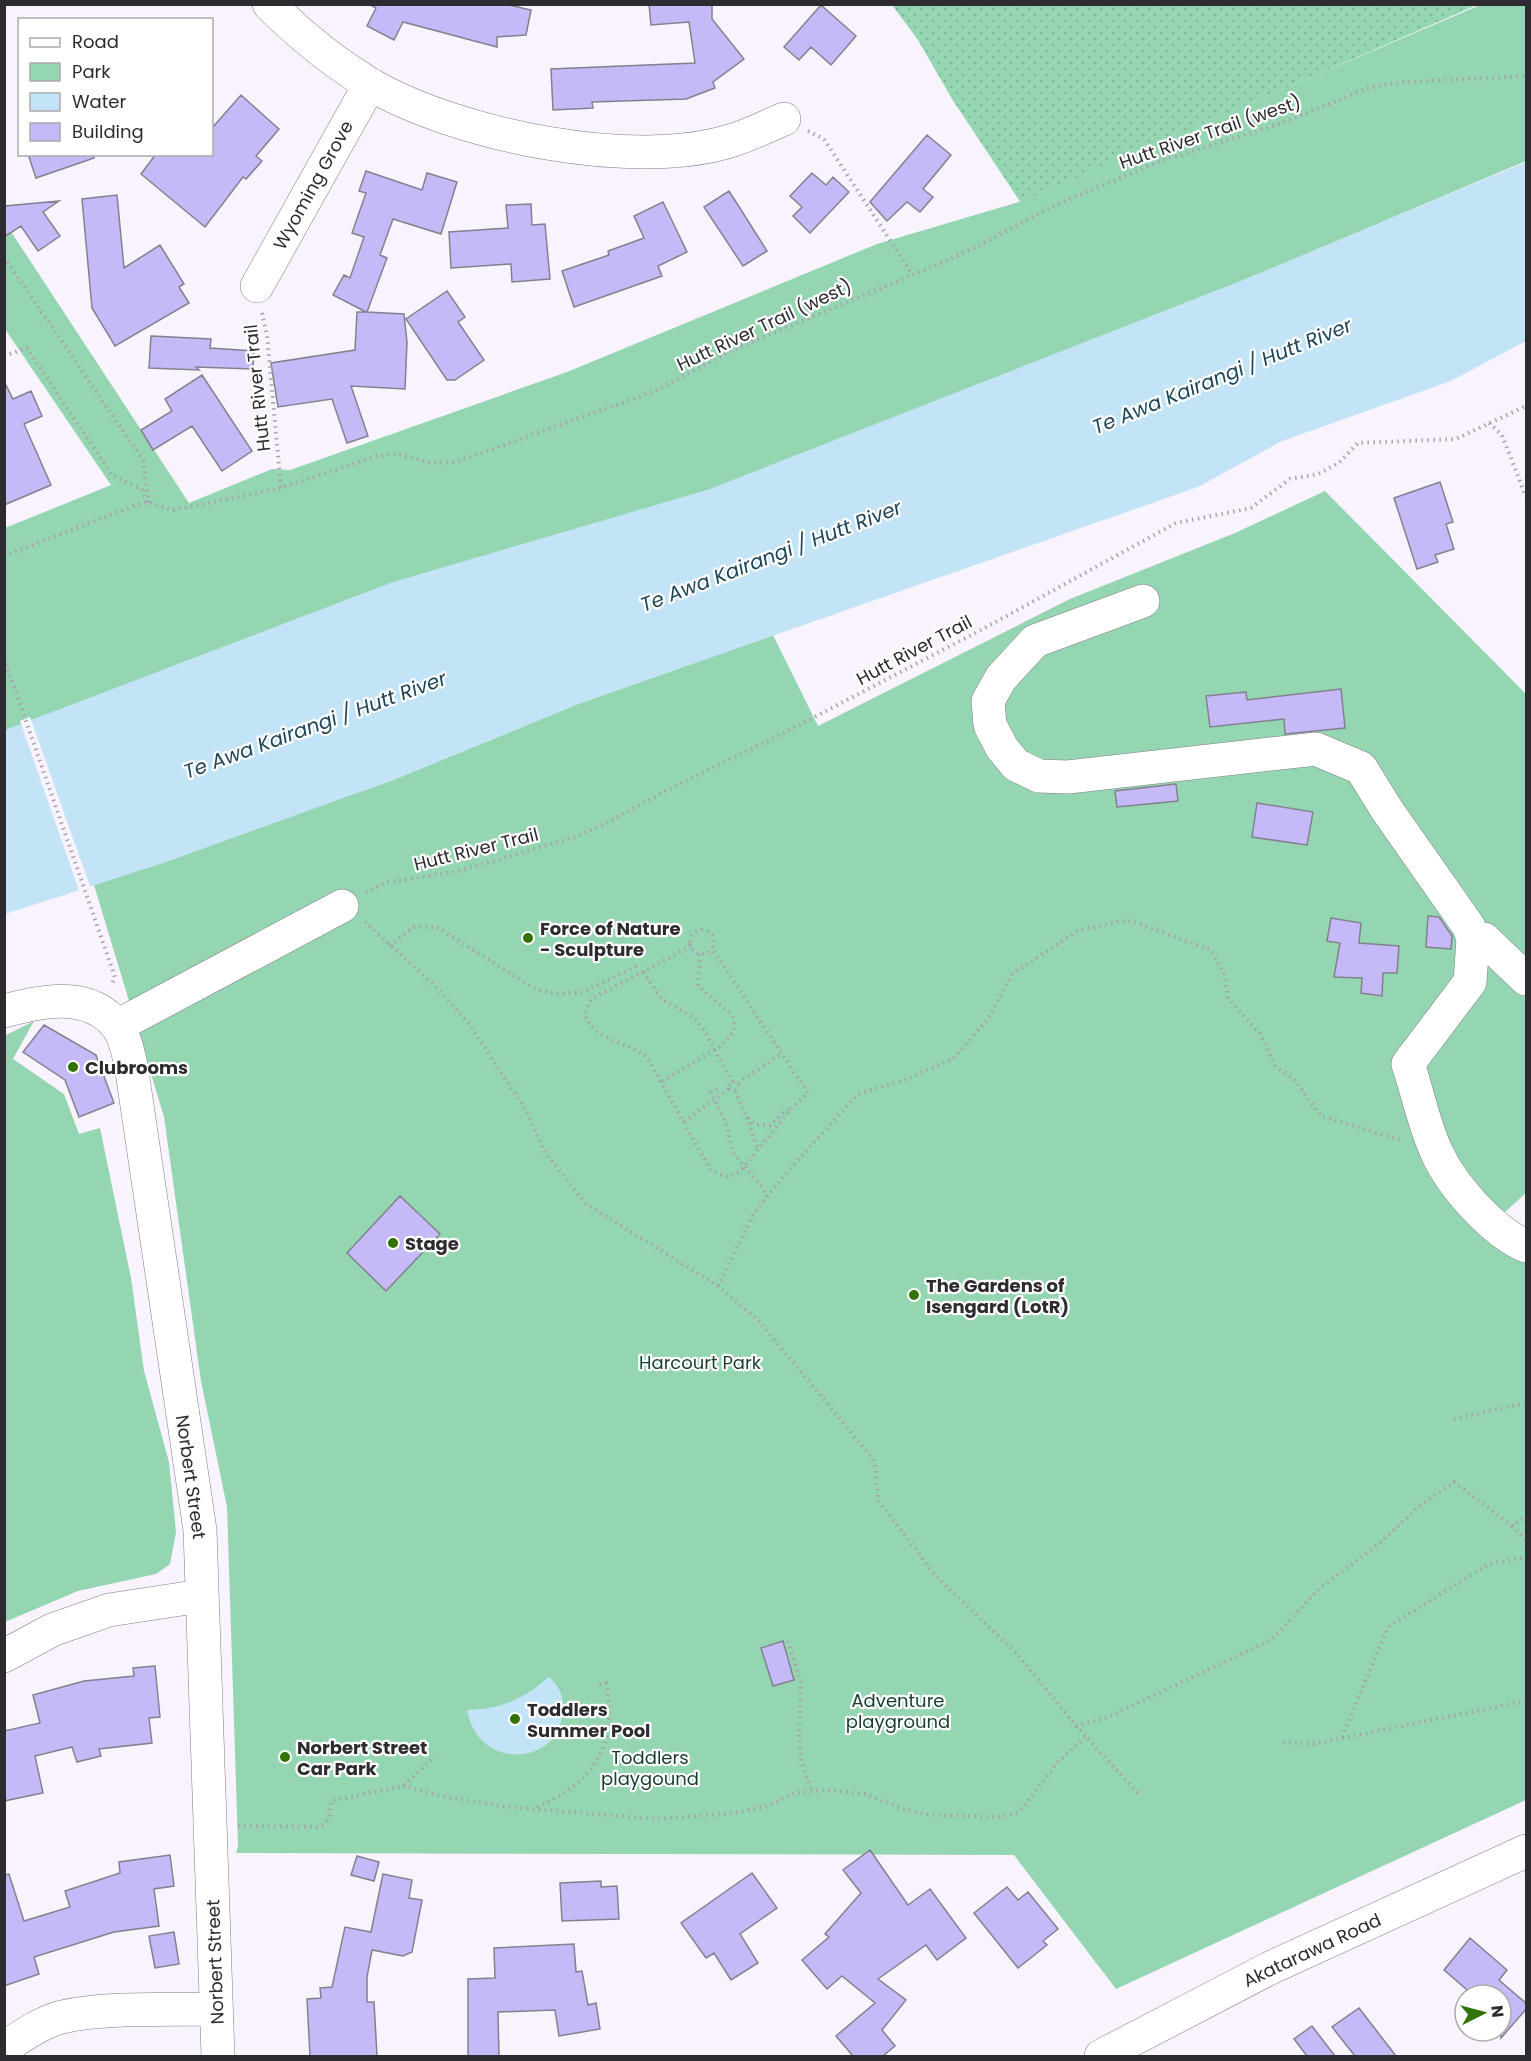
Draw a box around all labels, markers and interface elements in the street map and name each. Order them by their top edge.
legend [18,18,213,156]
text: Road [72,29,119,54]
text: Park [72,59,111,84]
text: Water [72,89,126,114]
street label: Hutt River Trail (west) [1116,89,1304,175]
street label: Wyoming Grove [267,116,359,254]
text: Building [72,119,144,144]
street label: Hutt River Trail (west) [672,273,856,377]
water label: Te Awa Kairangi / Hutt River [1088,311,1357,441]
street label: Hutt River Trail [238,323,276,453]
water label: Te Awa Kairangi / Hutt River [636,493,906,619]
street label: Hutt River Trail [852,609,976,691]
water label: Te Awa Kairangi / Hutt River [180,664,451,786]
street label: Hutt River Trail [411,821,541,877]
place label: Force of Nature - Sculpture [540,916,681,962]
marker: Force of Nature - Sculpture [521,931,535,945]
place label: Clubrooms [85,1055,188,1080]
marker: Clubrooms [66,1060,80,1074]
place label: Stage [405,1231,459,1256]
marker: Stage [386,1236,400,1250]
place label: The Gardens of Isengard (LotR) [926,1273,1069,1319]
marker: The Gardens of Isengard (LotR) [907,1288,921,1302]
park label: Harcourt Park [639,1350,762,1375]
street label: Norbert Street [170,1413,212,1541]
park label: Adventure playground [846,1688,950,1734]
place label: Toddlers Summer Pool [527,1697,650,1743]
marker: Toddlers Summer Pool [508,1712,522,1726]
place label: Norbert Street Car Park [297,1735,427,1781]
park label: Toddlers playgound [601,1745,699,1791]
marker: Norbert Street Car Park [278,1750,292,1764]
street label: Norbert Street [200,1899,230,2025]
street label: Akatarawa Road [1239,1907,1385,1993]
north arrow [1453,1983,1513,2043]
text: N [1485,2004,1509,2019]

